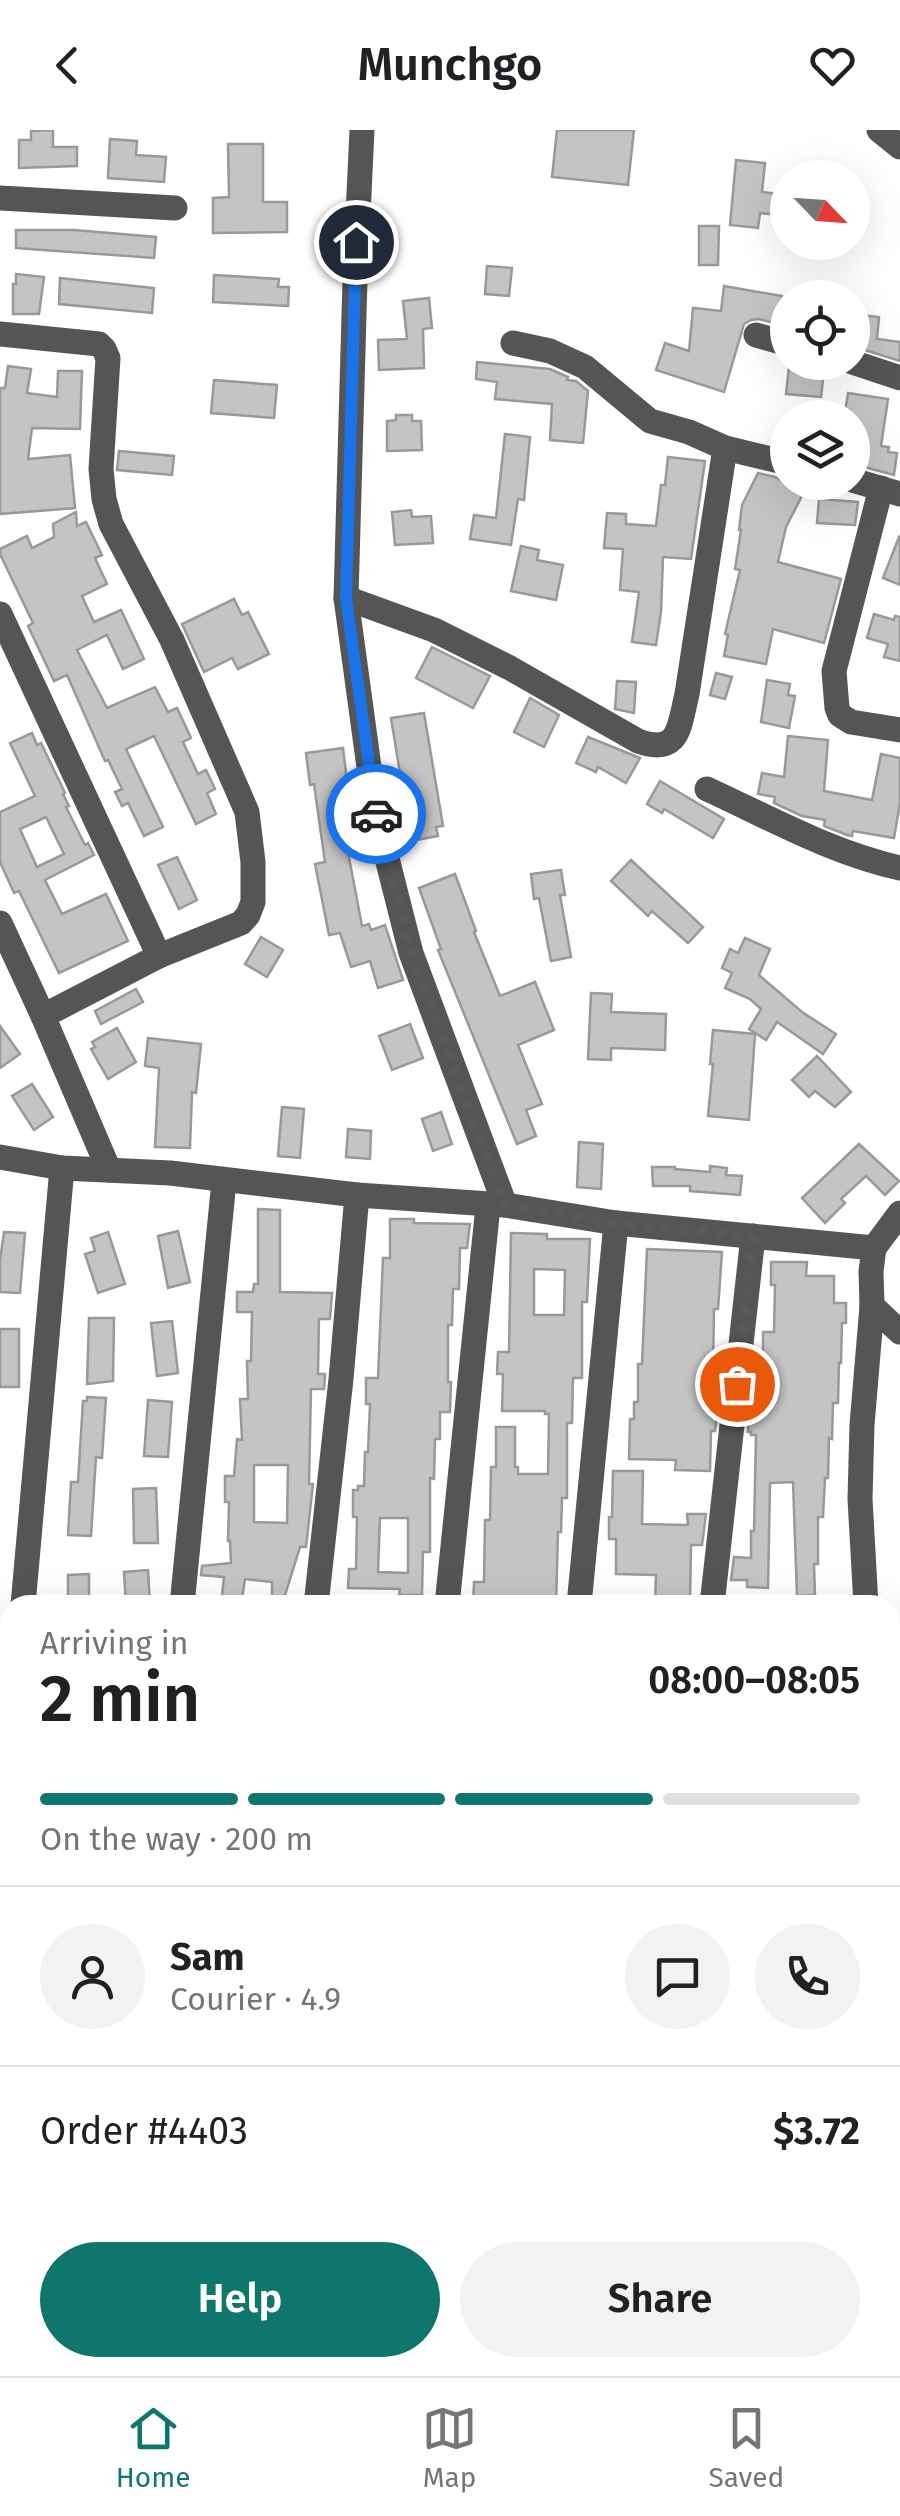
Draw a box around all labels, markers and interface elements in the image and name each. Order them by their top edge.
icon: back [40,38,95,93]
text: Munchgo [358,38,542,92]
icon: heart [805,38,860,93]
north arrow [770,160,870,260]
map controls [770,160,870,500]
pin [314,200,399,285]
icon: home [329,215,384,270]
button: locate [770,280,870,380]
button: layers [770,400,870,500]
courier [326,764,426,864]
icon: car [349,787,404,842]
pin [695,1342,780,1427]
icon: bag [710,1357,765,1412]
text: Arriving in [40,1624,188,1662]
text: 08:00–08:05 [648,1657,860,1703]
text: 2 min [40,1660,200,1738]
text: On the way · 200 m [40,1820,313,1858]
button: person [40,1924,145,2029]
button: chat [625,1924,730,2029]
button: phone [755,1924,860,2029]
text: Sam [170,1934,245,1980]
text: Courier · 4.9 [170,1980,341,2018]
text: Order #4403 [40,2108,248,2154]
text: $3.72 [773,2108,860,2154]
button: Help [40,2242,440,2357]
button: Share [460,2242,860,2357]
tab: Home [116,2401,190,2494]
tab: Map [422,2401,477,2494]
tab: Saved [708,2401,784,2494]

